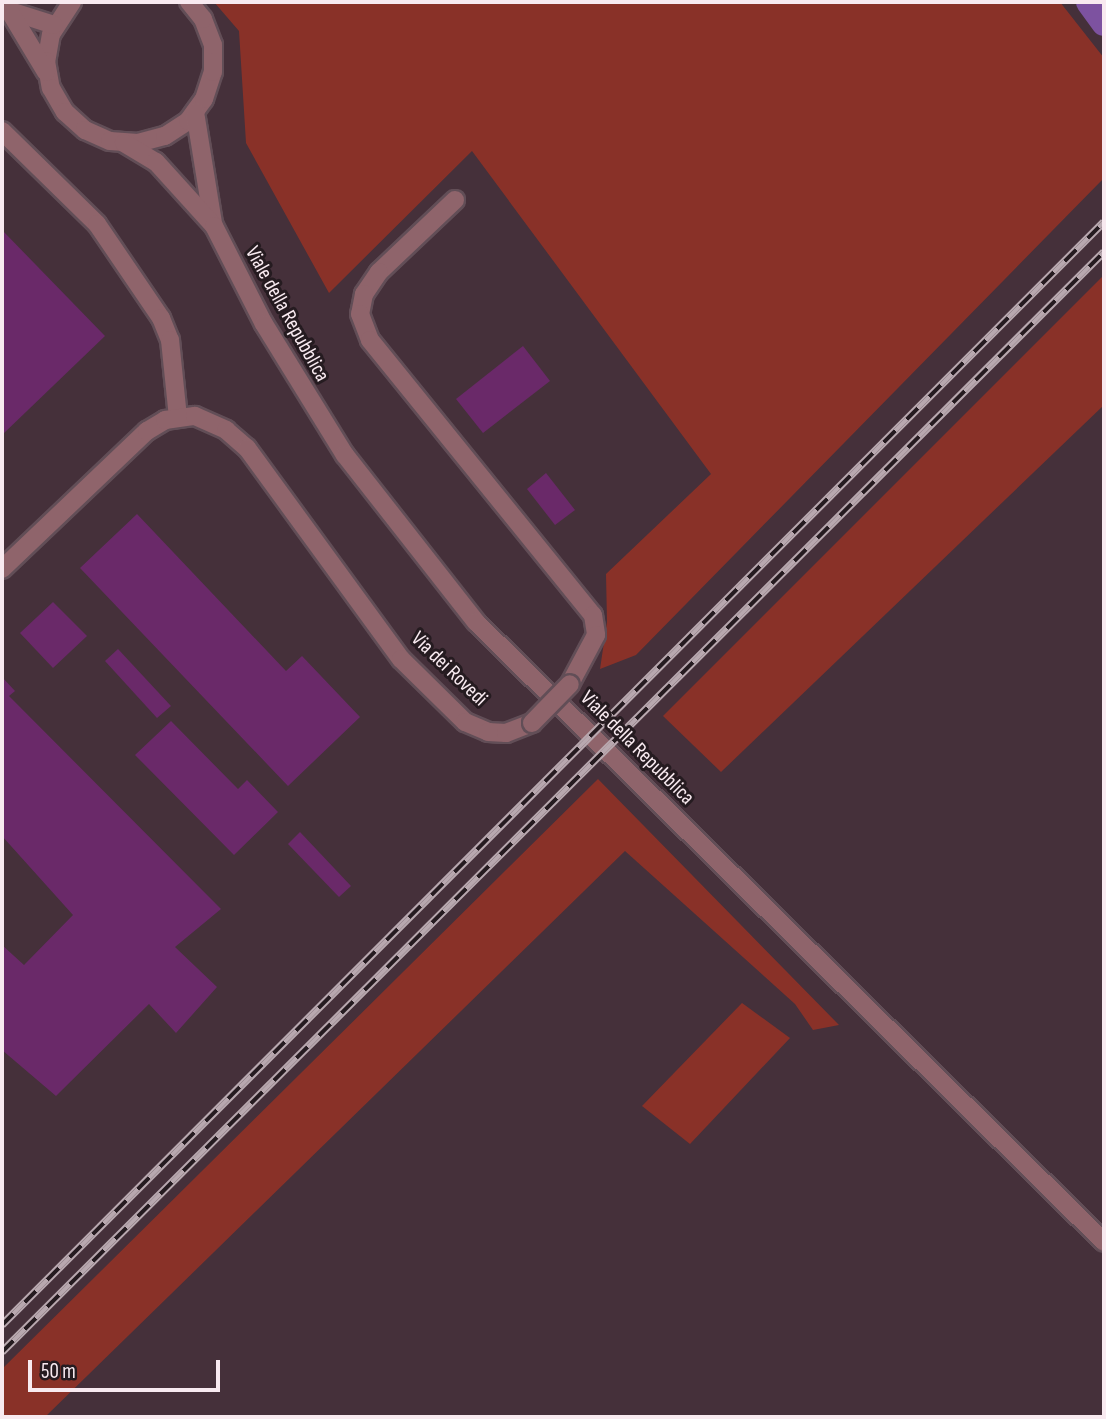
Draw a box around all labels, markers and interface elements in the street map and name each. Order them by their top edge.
street label: Viale della Repubblica [239,242,335,386]
street label: Via dei Rovedi [406,626,492,712]
street label: Viale della Repubblica [575,686,699,810]
scale bar [32,1346,224,1390]
text: 50 m [41,1359,76,1384]

